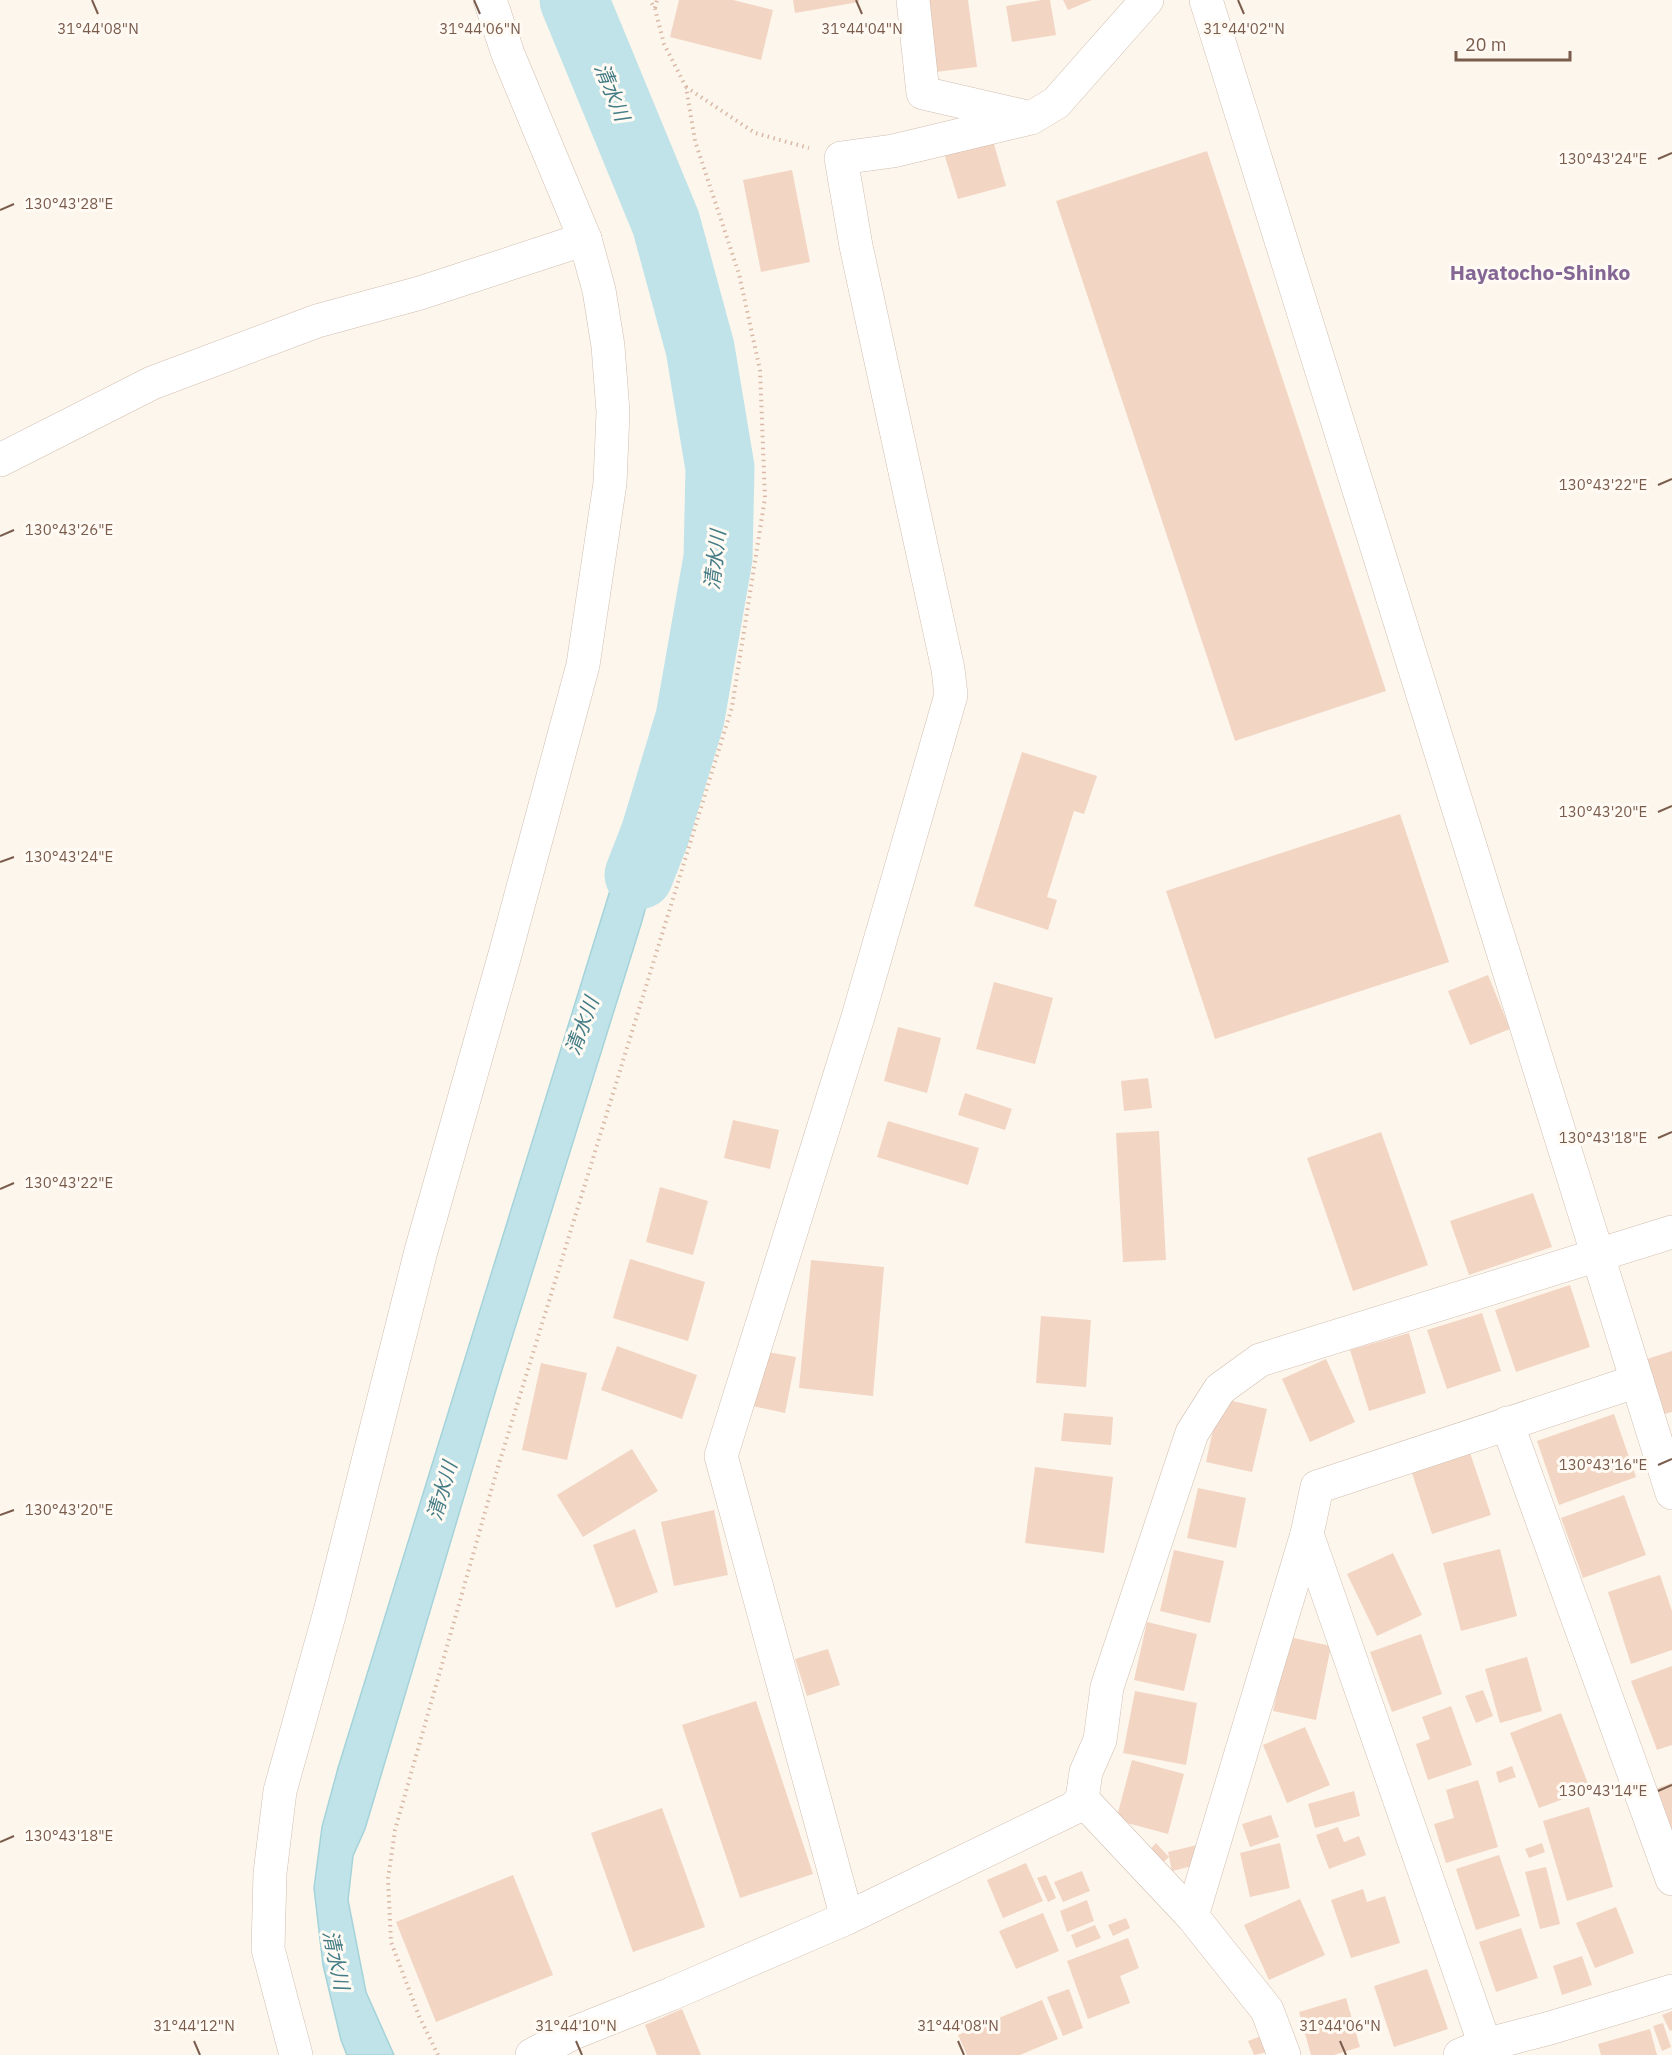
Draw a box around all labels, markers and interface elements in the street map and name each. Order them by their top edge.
text: 31°44'08"N [57,19,139,38]
text: 31°44'06"N [439,19,521,38]
text: 31°44'04"N [821,19,903,38]
text: 31°44'02"N [1203,19,1285,38]
scale bar [1456,24,1570,62]
text: 20 m [1465,33,1507,56]
water label: 清水川 [589,59,637,127]
text: 130°43'24"E [1559,149,1647,168]
text: 130°43'28"E [25,194,113,213]
district label: Hayatocho-Shinko [1450,258,1630,286]
text: 130°43'22"E [1559,475,1647,494]
text: 130°43'26"E [25,520,113,539]
water label: 清水川 [698,527,731,591]
text: 130°43'20"E [1559,802,1647,821]
text: 130°43'24"E [25,847,113,866]
water label: 清水川 [559,991,605,1059]
text: 130°43'18"E [1559,1128,1647,1147]
text: 130°43'22"E [25,1173,113,1192]
text: 130°43'16"E [1559,1455,1647,1474]
water label: 清水川 [420,1456,463,1523]
text: 130°43'20"E [25,1500,113,1519]
text: 130°43'14"E [1559,1781,1647,1800]
text: 130°43'18"E [25,1826,113,1845]
water label: 清水川 [317,1928,356,1994]
text: 31°44'12"N [153,2016,235,2035]
text: 31°44'10"N [535,2016,617,2035]
text: 31°44'08"N [917,2016,999,2035]
text: 31°44'06"N [1299,2016,1381,2035]

